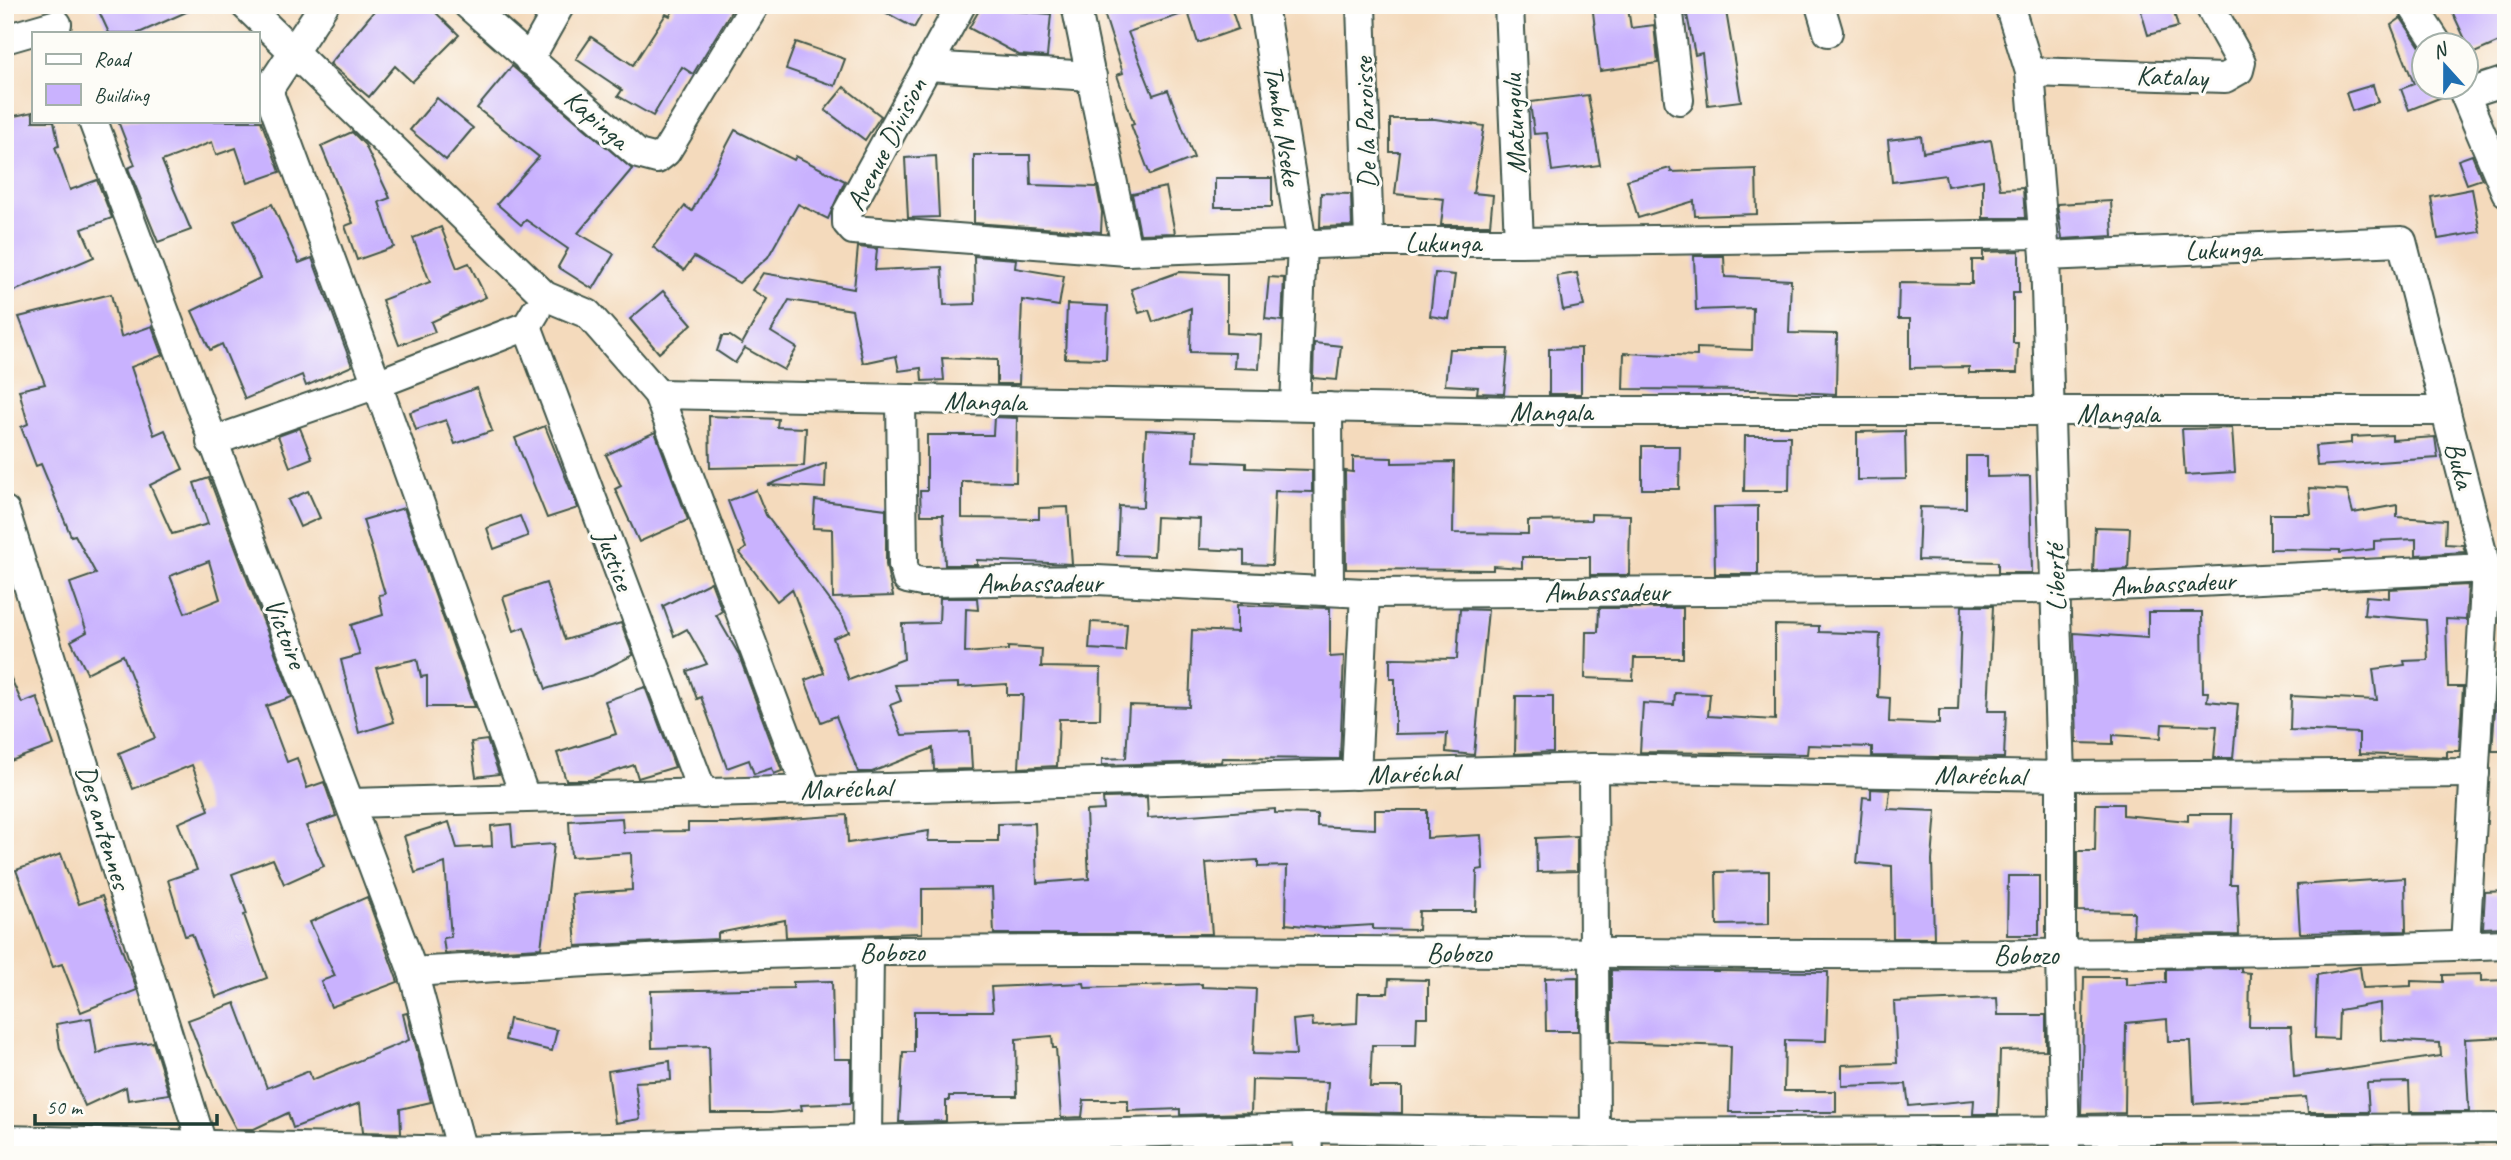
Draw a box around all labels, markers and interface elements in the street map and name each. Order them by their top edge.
legend [32,32,259,122]
north arrow [2410,32,2480,102]
text: N [2429,37,2452,64]
text: Road [94,46,133,72]
street label: De la Paroisse [1345,55,1385,189]
street label: Katalay [2136,57,2211,95]
street label: Tambu Nseke [1256,62,1310,190]
street label: Avenue Division [838,71,935,216]
street label: Matungulu [1494,72,1534,175]
street label: Kapinga [557,81,639,158]
text: Building [94,82,151,108]
street label: Lukunga [1405,225,1484,260]
street label: Lukunga [2184,230,2264,268]
street label: Mangala [944,383,1029,419]
street label: Mangala [1510,394,1595,429]
street label: Mangala [2077,396,2162,431]
street label: Buka [2437,438,2483,494]
street label: Justice [587,523,643,597]
street label: Liberté [2036,540,2074,612]
street label: Ambassadeur [2110,562,2238,604]
street label: Ambassadeur [977,565,1104,600]
street label: Ambassadeur [1544,574,1671,609]
street label: Victoire [257,593,316,675]
street label: Maréchal [1367,754,1464,792]
street label: Maréchal [1934,757,2031,793]
street label: Des antennes [69,761,140,896]
street label: Maréchal [800,769,897,807]
street label: Bobozo [859,934,927,970]
street label: Bobozo [1426,935,1494,970]
street label: Bobozo [1993,937,2061,972]
scale bar [35,1083,217,1127]
text: 50 m [46,1094,84,1120]

